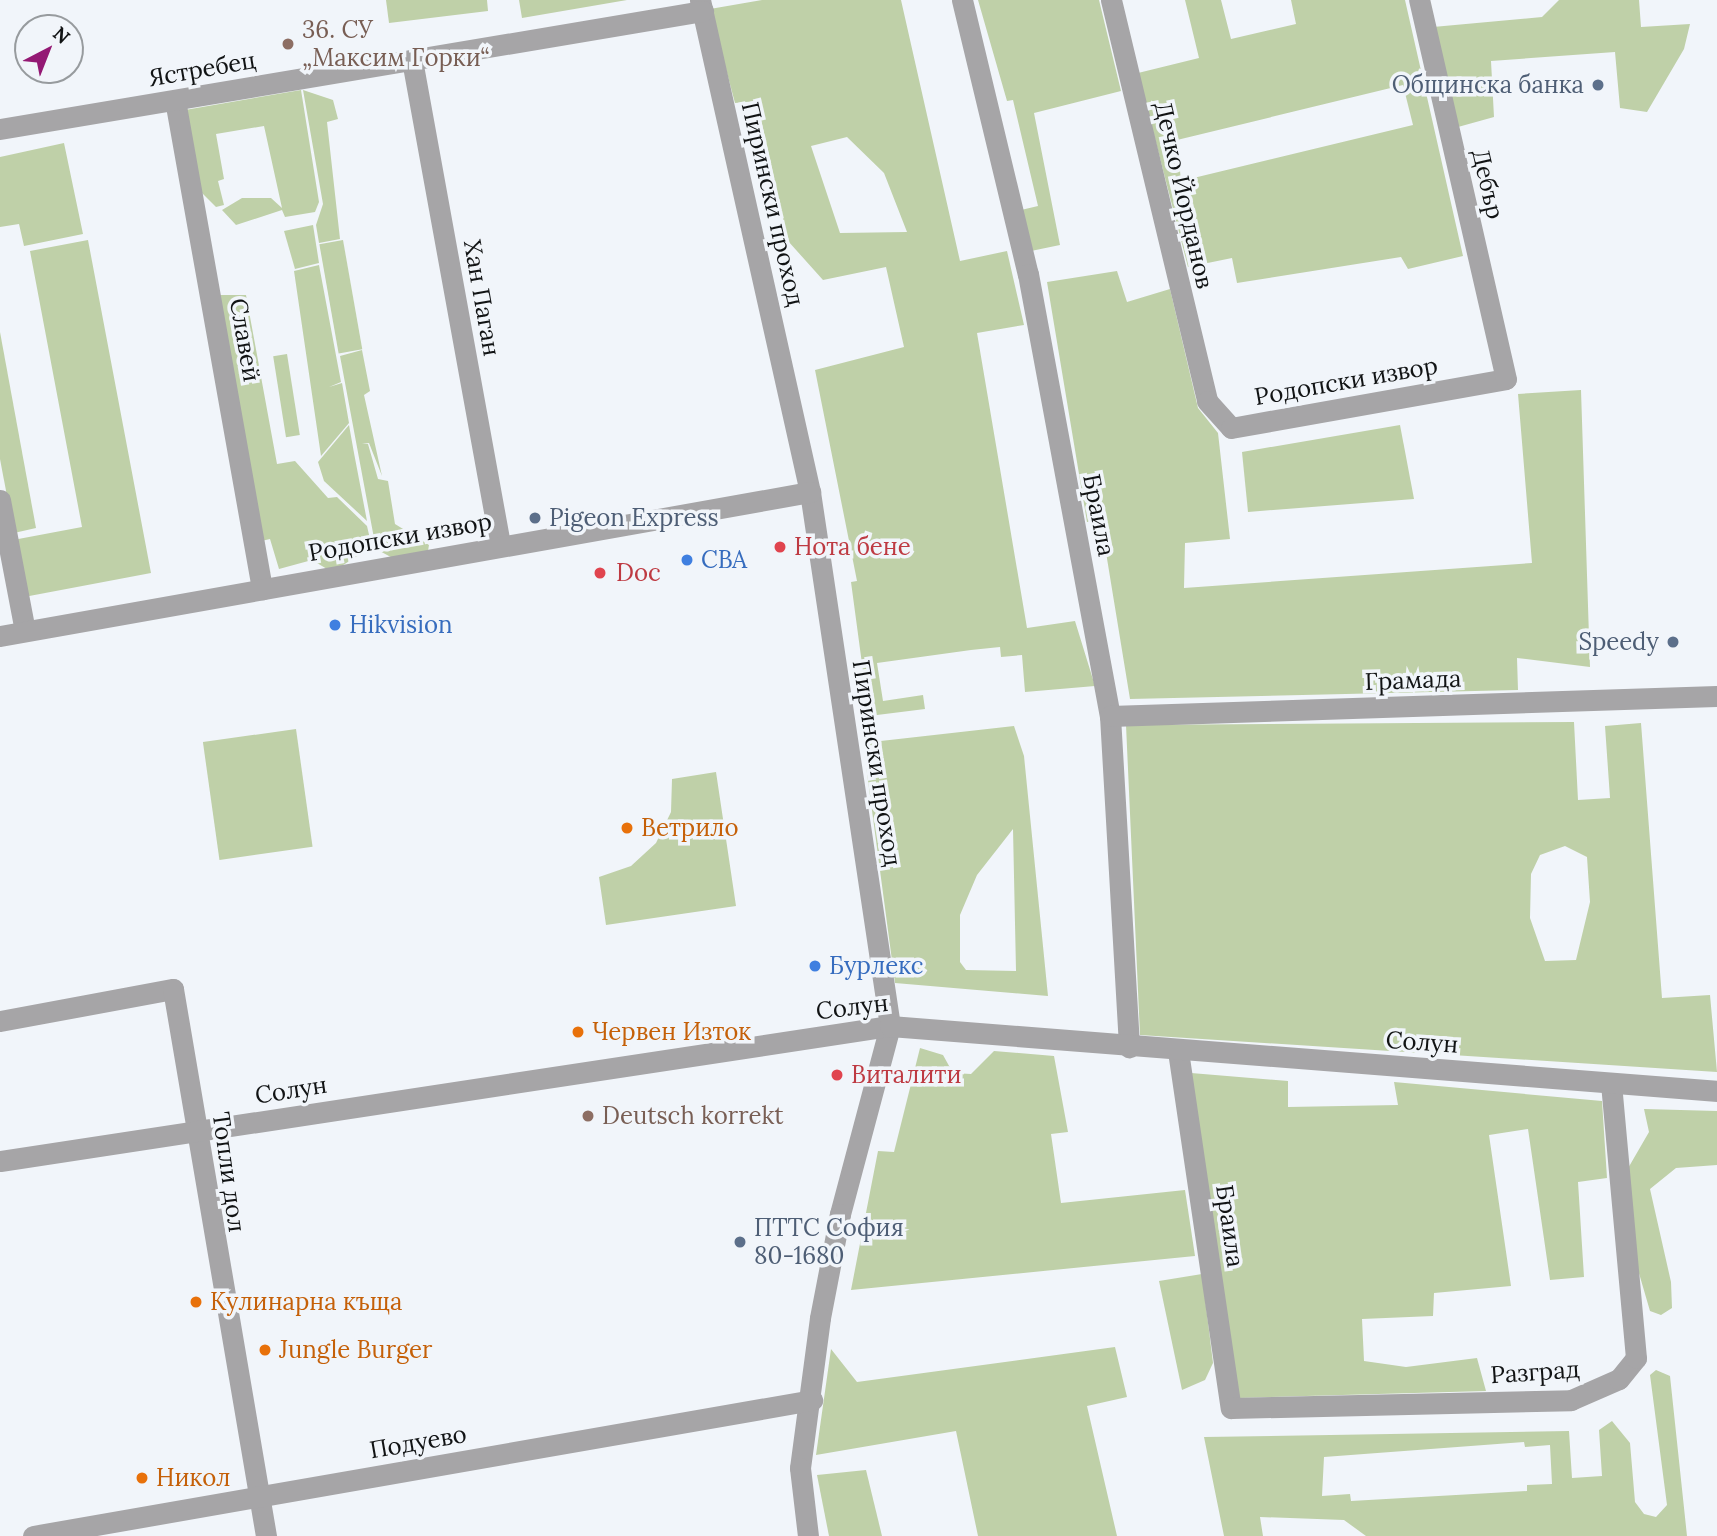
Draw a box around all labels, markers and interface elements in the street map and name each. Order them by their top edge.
north arrow [14,14,84,84]
place label: 36. СУ „Максим Горки“ [302,16,490,72]
text: N [48,21,75,49]
marker: 36. СУ „Максим Горки“ [280,36,296,52]
street label: Ястребец [146,45,258,93]
place label: Общинска банка [1392,71,1584,99]
marker: Общинска банка [1590,77,1606,93]
street label: Пирински проход [736,99,810,309]
street label: Дечко Йорданов [1148,99,1220,291]
street label: Дебър [1466,146,1510,222]
street label: Хан Паган [458,238,506,358]
street label: Славей [224,296,266,384]
street label: Родопски извор [1252,351,1440,411]
street label: Браила [1077,471,1121,559]
place label: Pigeon Express [549,504,719,532]
street label: Родопски извор [306,507,494,567]
marker: Pigeon Express [527,510,543,526]
place label: Нота бене [794,533,911,561]
marker: Нота бене [772,539,788,555]
place label: CBA [701,546,747,574]
marker: CBA [679,552,695,568]
place label: Doc [616,559,661,587]
marker: Doc [590,563,610,583]
place label: Hikvision [349,611,453,639]
marker: Hikvision [327,617,343,633]
place label: Speedy [1579,628,1659,656]
marker: Speedy [1665,634,1681,650]
street label: Пирински проход [846,658,908,868]
street label: Грамада [1364,664,1462,696]
place label: Ветрило [641,814,738,842]
marker: Ветрило [619,820,635,836]
place label: Бурлекс [829,952,924,980]
marker: Бурлекс [807,958,823,974]
street label: Солун [814,988,890,1026]
place label: Червен Изток [592,1018,751,1046]
marker: Червен Изток [570,1024,586,1040]
street label: Солун [1385,1025,1459,1059]
place label: Виталити [851,1061,961,1089]
marker: Виталити [829,1067,845,1083]
street label: Солун [253,1070,329,1110]
place label: Deutsch korrekt [602,1102,784,1130]
marker: Deutsch korrekt [580,1108,596,1124]
street label: Топли дол [206,1110,252,1234]
street label: Браила [1210,1183,1250,1269]
place label: ПТТС София 80-1680 [754,1214,904,1270]
marker: ПТТС София 80-1680 [732,1234,748,1250]
place label: Кулинарна къща [210,1288,402,1316]
marker: Кулинарна къща [188,1294,204,1310]
place label: Jungle Burger [279,1336,432,1364]
marker: Jungle Burger [257,1342,273,1358]
street label: Разград [1489,1355,1581,1389]
street label: Подуево [367,1419,469,1465]
place label: Никол [156,1464,231,1492]
marker: Никол [134,1470,150,1486]

